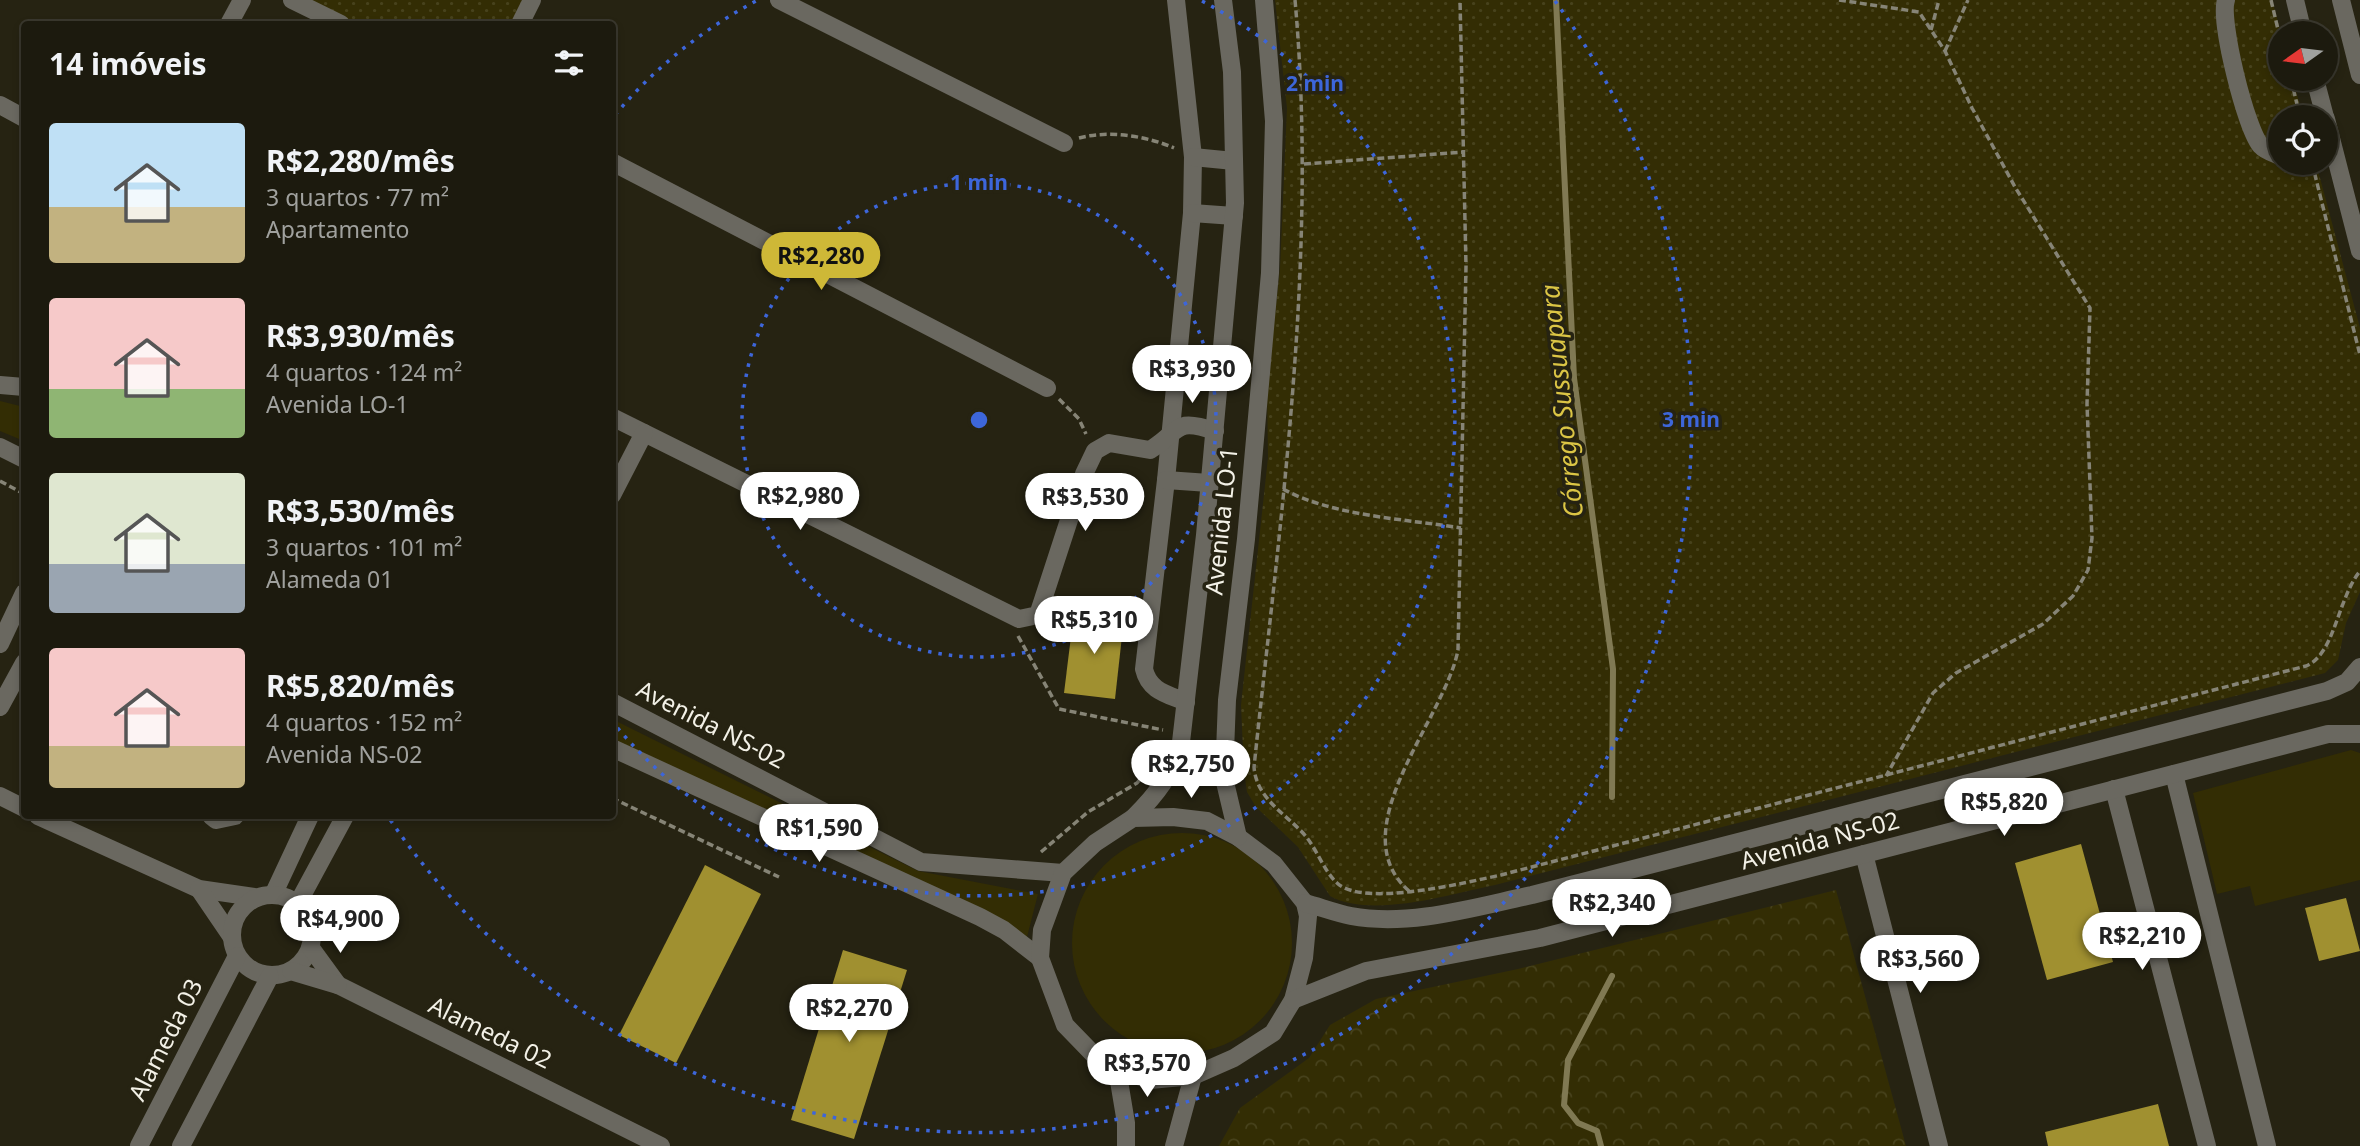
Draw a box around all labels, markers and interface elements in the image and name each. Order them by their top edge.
north arrow [2268,21,2338,91]
map controls [2268,21,2338,175]
text: 14 imóveis [49,43,207,84]
icon: filters [550,44,588,82]
text: 2 min [1286,69,1344,97]
button: locate [2268,105,2338,175]
text: R$2,280/mês [266,140,455,181]
icon: home [105,151,189,235]
text: 1 min [950,168,1008,196]
text: 3 quartos · 77 m² [266,181,449,213]
text: Apartamento [266,213,409,245]
pin: R$2,280 [756,232,886,292]
text: R$2,280 [777,239,865,271]
water label: Córrego Sussuapara [1531,282,1591,520]
text: R$3,930/mês [266,315,455,356]
icon: home [105,326,189,410]
pin: R$3,930 [1127,346,1257,405]
text: R$3,930 [1148,352,1236,384]
text: 4 quartos · 124 m² [266,356,462,388]
text: Avenida LO-1 [266,388,409,420]
text: 3 min [1662,405,1720,433]
centre of rings [967,408,991,432]
street label: Avenida LO-1 [1196,445,1245,597]
pin: R$2,980 [735,472,865,532]
pin: R$3,530 [1020,474,1150,533]
text: R$2,980 [756,479,844,511]
text: R$3,530 [1041,480,1129,512]
text: R$3,530/mês [266,490,455,531]
icon: home [105,501,189,585]
text: 3 quartos · 101 m² [266,531,462,563]
text: Alameda 01 [266,563,393,595]
pin: R$5,310 [1029,596,1159,656]
text: R$5,310 [1050,603,1138,635]
text: R$5,820/mês [266,665,455,706]
street label: Avenida NS-02 [632,672,792,775]
icon: home [105,676,189,760]
text: 4 quartos · 152 m² [266,706,462,738]
text: Avenida NS-02 [266,738,422,770]
pin: R$2,750 [1126,740,1256,800]
text: R$2,750 [1147,747,1235,779]
pin: R$5,820 [1939,778,2069,838]
text: R$5,820 [1960,785,2048,817]
street label: Avenida NS-02 [1737,802,1903,877]
pin: R$1,590 [754,804,884,864]
text: R$1,590 [775,811,863,843]
pin: R$2,340 [1547,880,1677,939]
text: R$2,340 [1568,886,1656,918]
pin: R$4,900 [275,895,405,955]
text: R$4,900 [296,902,384,934]
pin: R$2,210 [2077,912,2207,972]
text: R$2,210 [2098,919,2186,951]
pin: R$3,560 [1855,936,1985,995]
text: R$3,560 [1876,942,1964,974]
street label: Alameda 03 [120,973,210,1106]
pin: R$2,270 [784,984,914,1044]
street label: Alameda 02 [424,988,558,1076]
text: R$2,270 [805,991,893,1023]
pin: R$3,570 [1082,1040,1212,1099]
text: R$3,570 [1103,1046,1191,1078]

